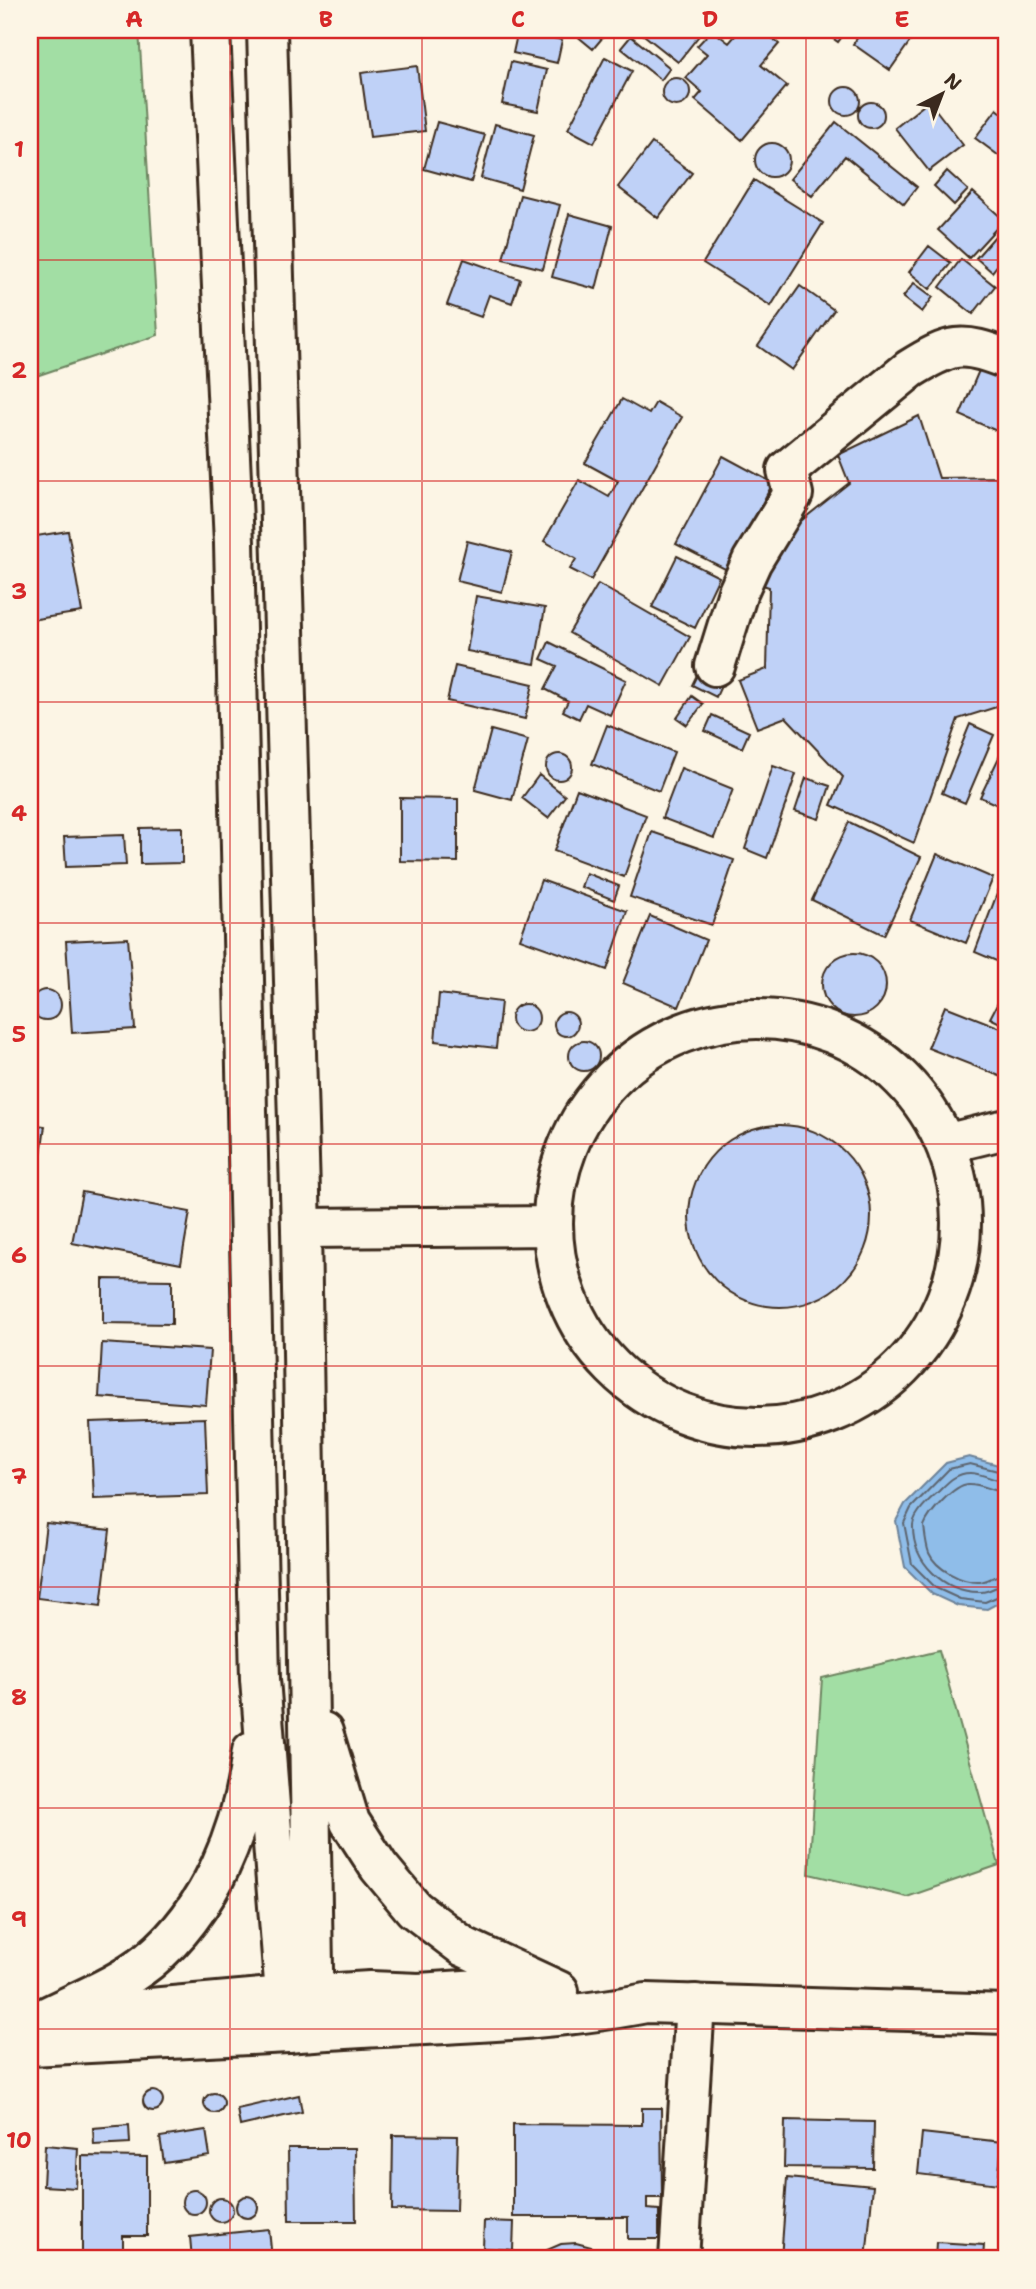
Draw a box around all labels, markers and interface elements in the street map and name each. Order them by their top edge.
text: A [125,4,143,34]
text: B [319,4,333,34]
text: C [511,4,525,34]
text: D [702,4,718,34]
text: E [894,4,910,34]
north arrow [906,60,976,130]
text: N [939,67,967,96]
text: 1 [14,134,24,164]
text: 2 [11,355,27,385]
text: 3 [11,576,27,606]
text: 4 [11,798,27,828]
text: 5 [12,1019,26,1049]
text: 6 [11,1240,27,1270]
text: 7 [11,1461,27,1491]
text: 8 [11,1682,27,1712]
text: 9 [11,1904,27,1934]
text: 10 [6,2125,32,2155]

